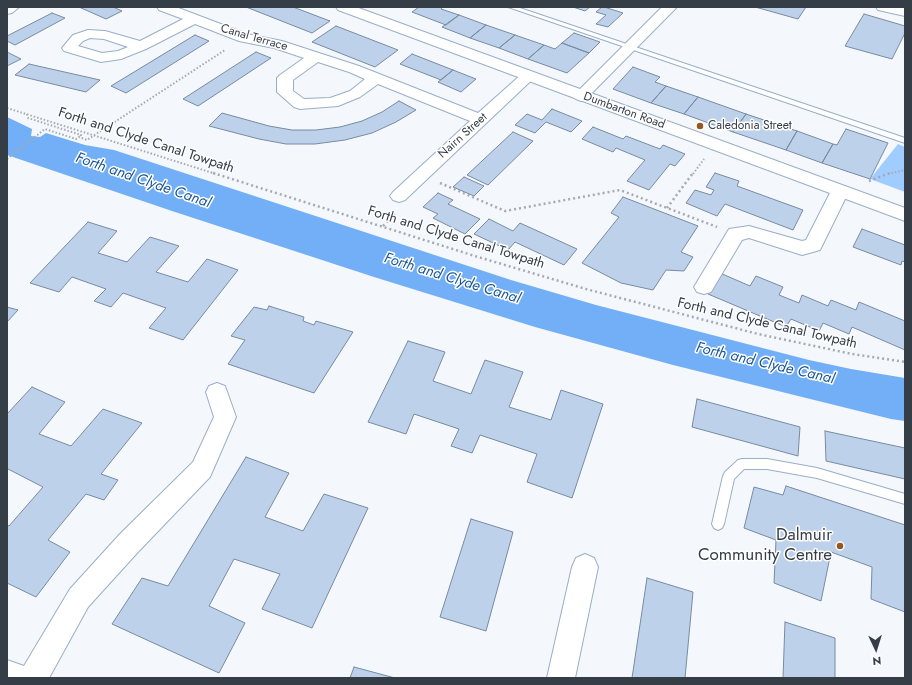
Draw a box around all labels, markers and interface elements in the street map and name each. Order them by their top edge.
street label: Canal Terrace [219,22,289,54]
street label: Dumbarton Road [581,90,667,132]
street label: Forth and Clyde Canal Towpath [56,105,236,177]
street label: Nairn Street [436,110,490,162]
place label: Caledonia Street [708,119,792,133]
marker: Caledonia Street [695,121,705,131]
water label: Forth and Clyde Canal [73,149,213,213]
street label: Forth and Clyde Canal Towpath [366,203,546,273]
water label: Forth and Clyde Canal [382,250,522,308]
street label: Forth and Clyde Canal Towpath [676,295,858,353]
water label: Forth and Clyde Canal [694,339,836,389]
place label: Dalmuir Community Centre [698,526,832,566]
marker: Dalmuir Community Centre [835,541,845,551]
north arrow [856,629,896,669]
text: N [872,653,882,669]

